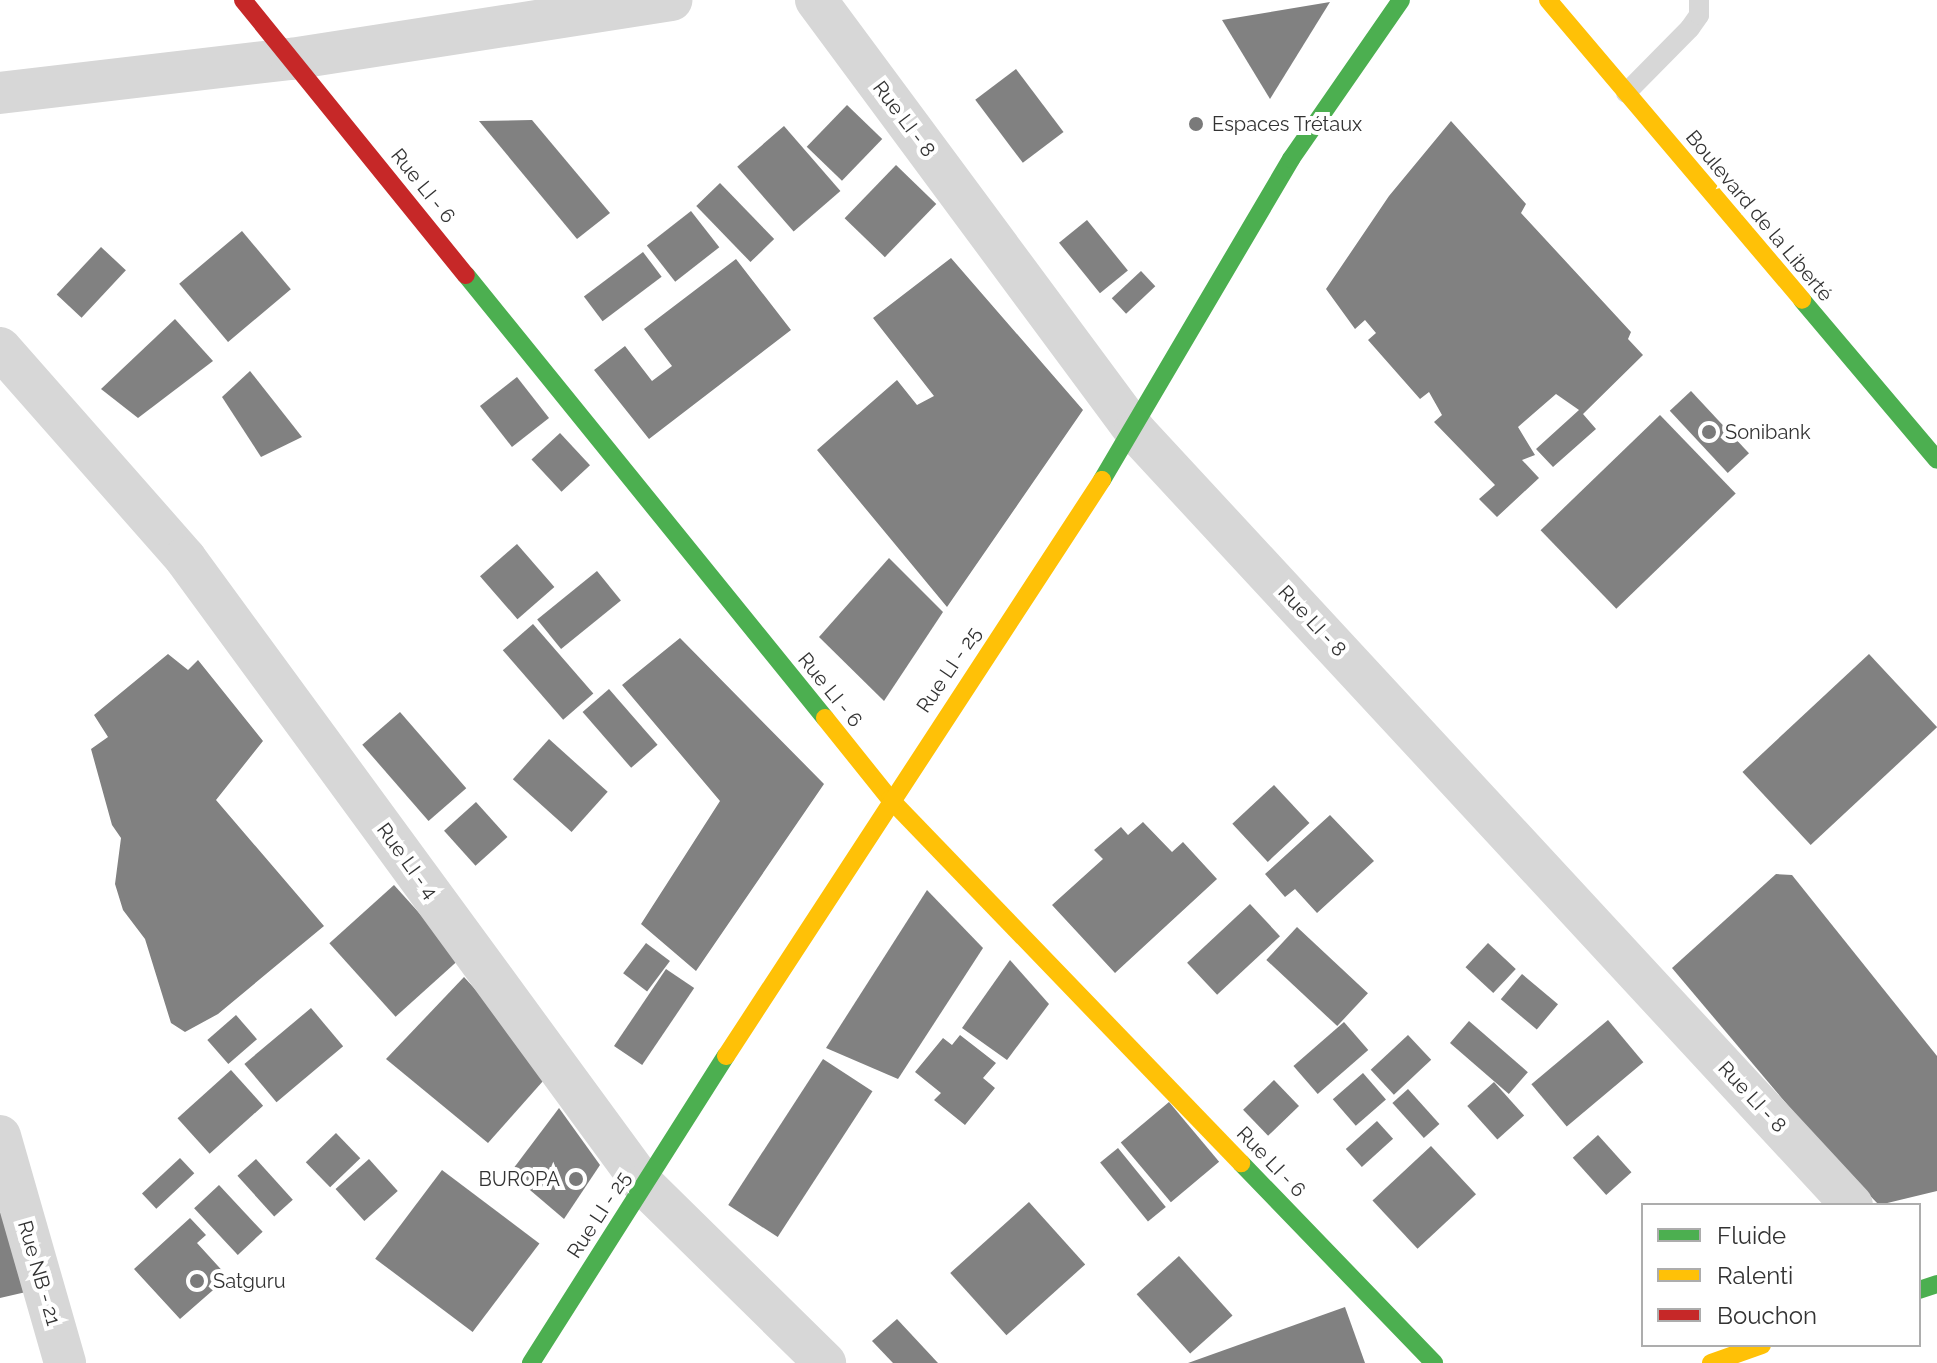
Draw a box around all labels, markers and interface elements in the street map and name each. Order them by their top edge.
street label: Rue LI - 8 [868,76,940,162]
place label: Espaces Trétaux [1212,112,1363,136]
marker: Espaces Trétaux [1187,115,1205,133]
street label: Boulevard de la Liberté [1680,126,1838,306]
street label: Rue LI - 6 [386,144,460,228]
place label: Sonibank [1725,420,1811,444]
marker: Sonibank [1700,423,1718,441]
street label: Rue LI - 8 [1273,580,1351,662]
street label: Rue LI - 25 [912,623,986,717]
street label: Rue LI - 6 [793,648,867,732]
street label: Rue LI - 4 [371,818,443,904]
street label: Rue LI - 8 [1713,1056,1791,1138]
street label: Rue LI - 6 [1231,1122,1311,1202]
place label: BUROPA [479,1167,560,1191]
street label: Rue LI - 25 [562,1167,636,1263]
marker: BUROPA [567,1170,585,1188]
legend [1641,1203,1921,1347]
street label: Rue NB - 21 [13,1218,65,1328]
text: Fluide [1717,1221,1786,1250]
text: Ralenti [1717,1261,1793,1290]
place label: Satguru [213,1269,286,1293]
marker: Satguru [188,1272,206,1290]
text: Bouchon [1717,1301,1817,1330]

